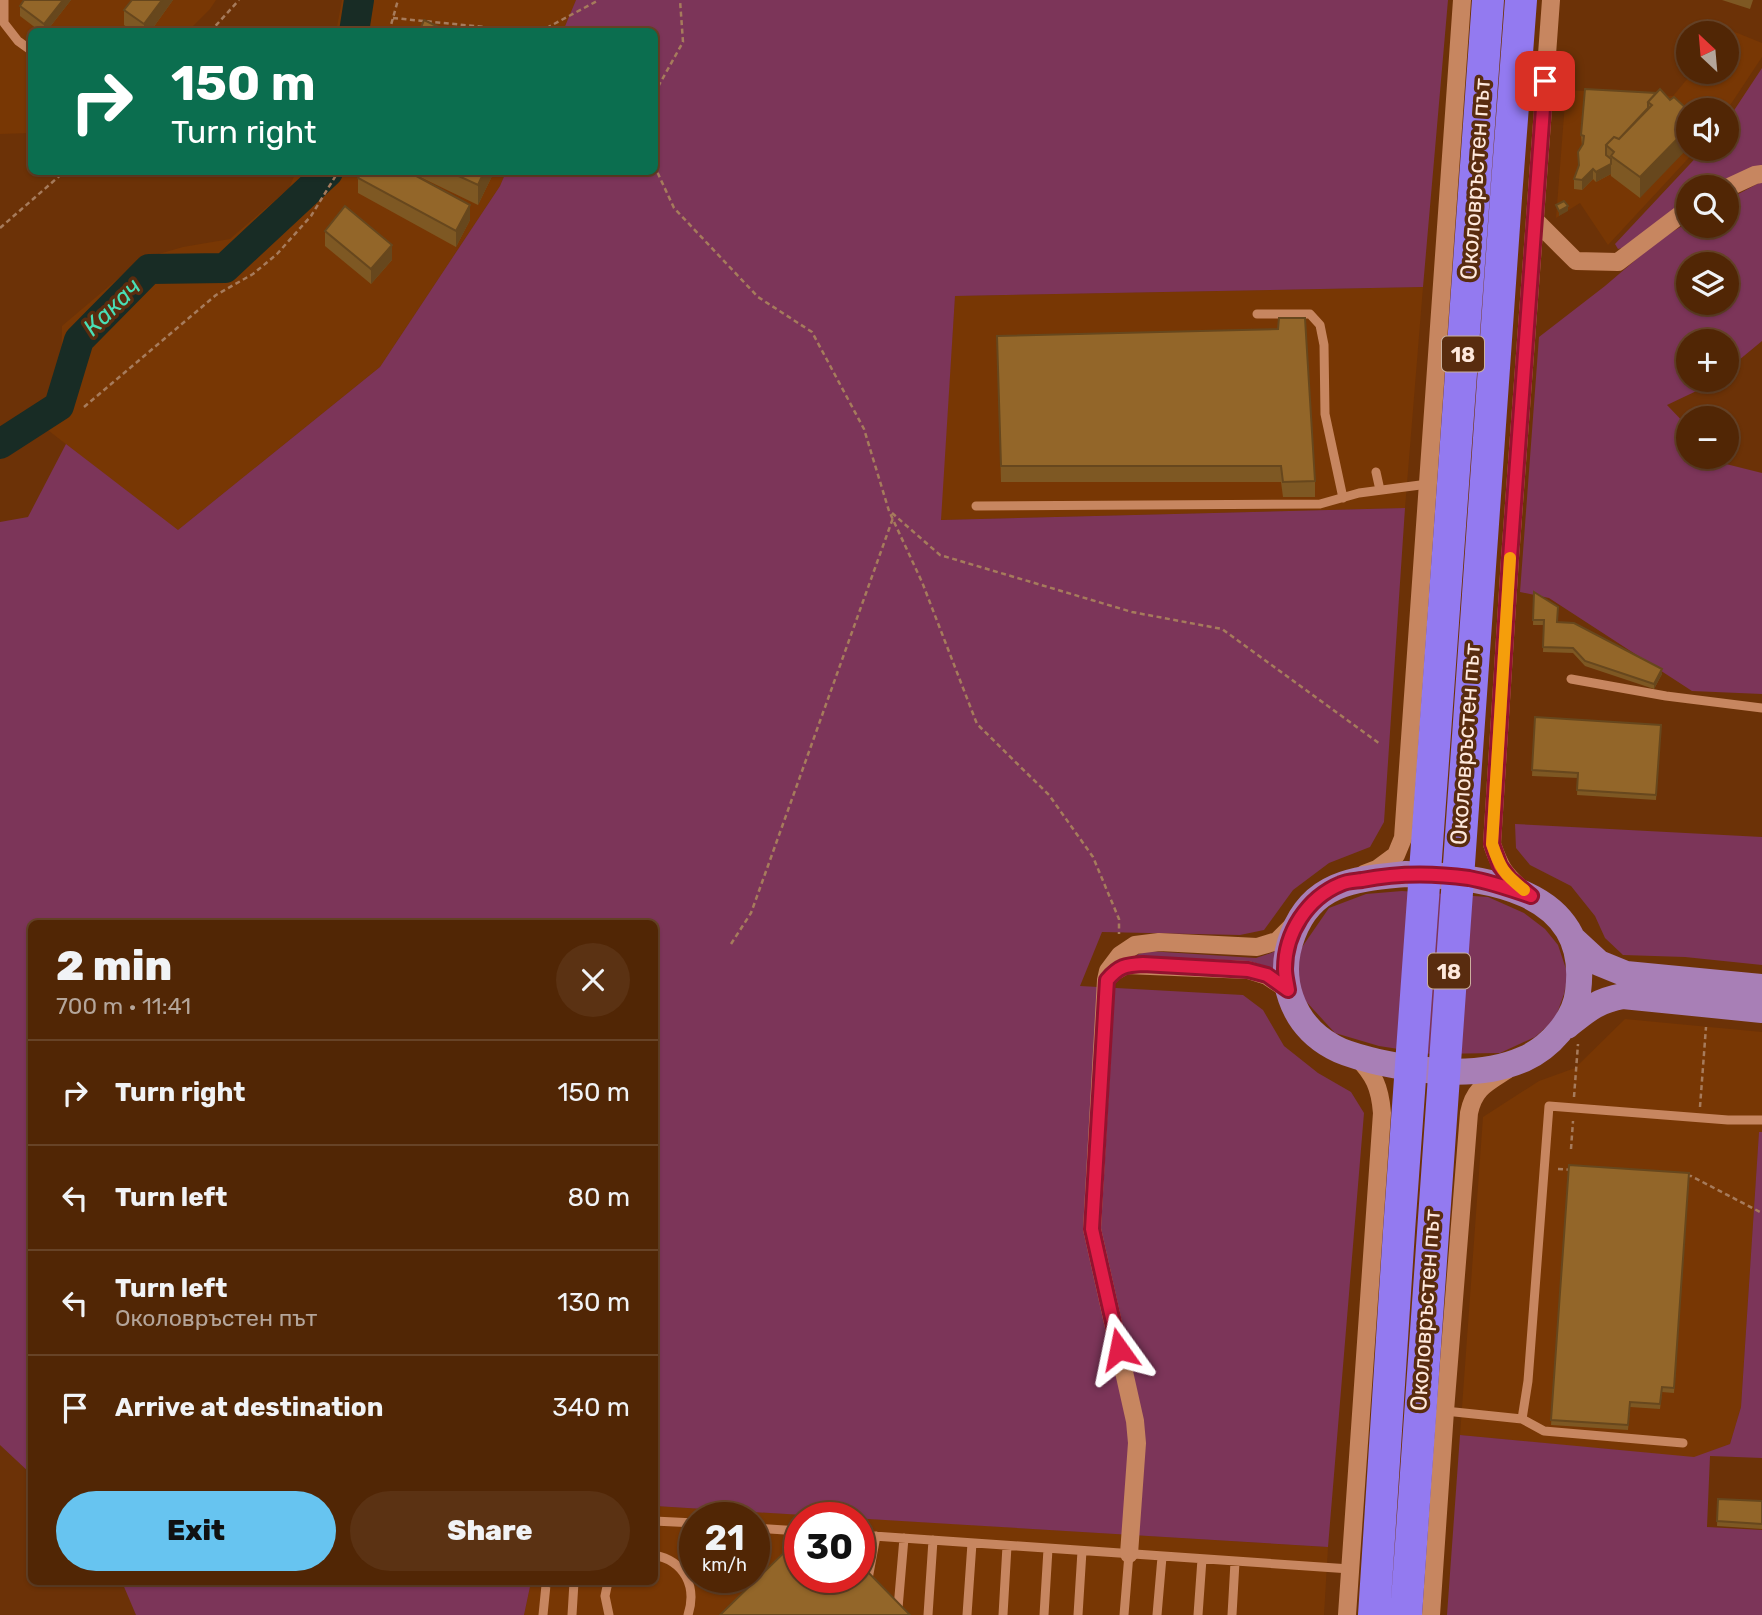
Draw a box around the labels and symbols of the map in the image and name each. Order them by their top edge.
north arrow [1676,21,1740,84]
pin [1515,51,1575,111]
street label: Околовръстен път [1454,77,1496,281]
water label: Какач [77,272,147,342]
road number: 18 [1442,336,1484,372]
street label: Околовръстен път [1444,642,1486,846]
road number: 18 [1428,954,1470,988]
street label: Околовръстен път [1404,1208,1446,1412]
position arrow [1082,1312,1156,1386]
speed limit sign: 30 [784,1502,875,1593]

